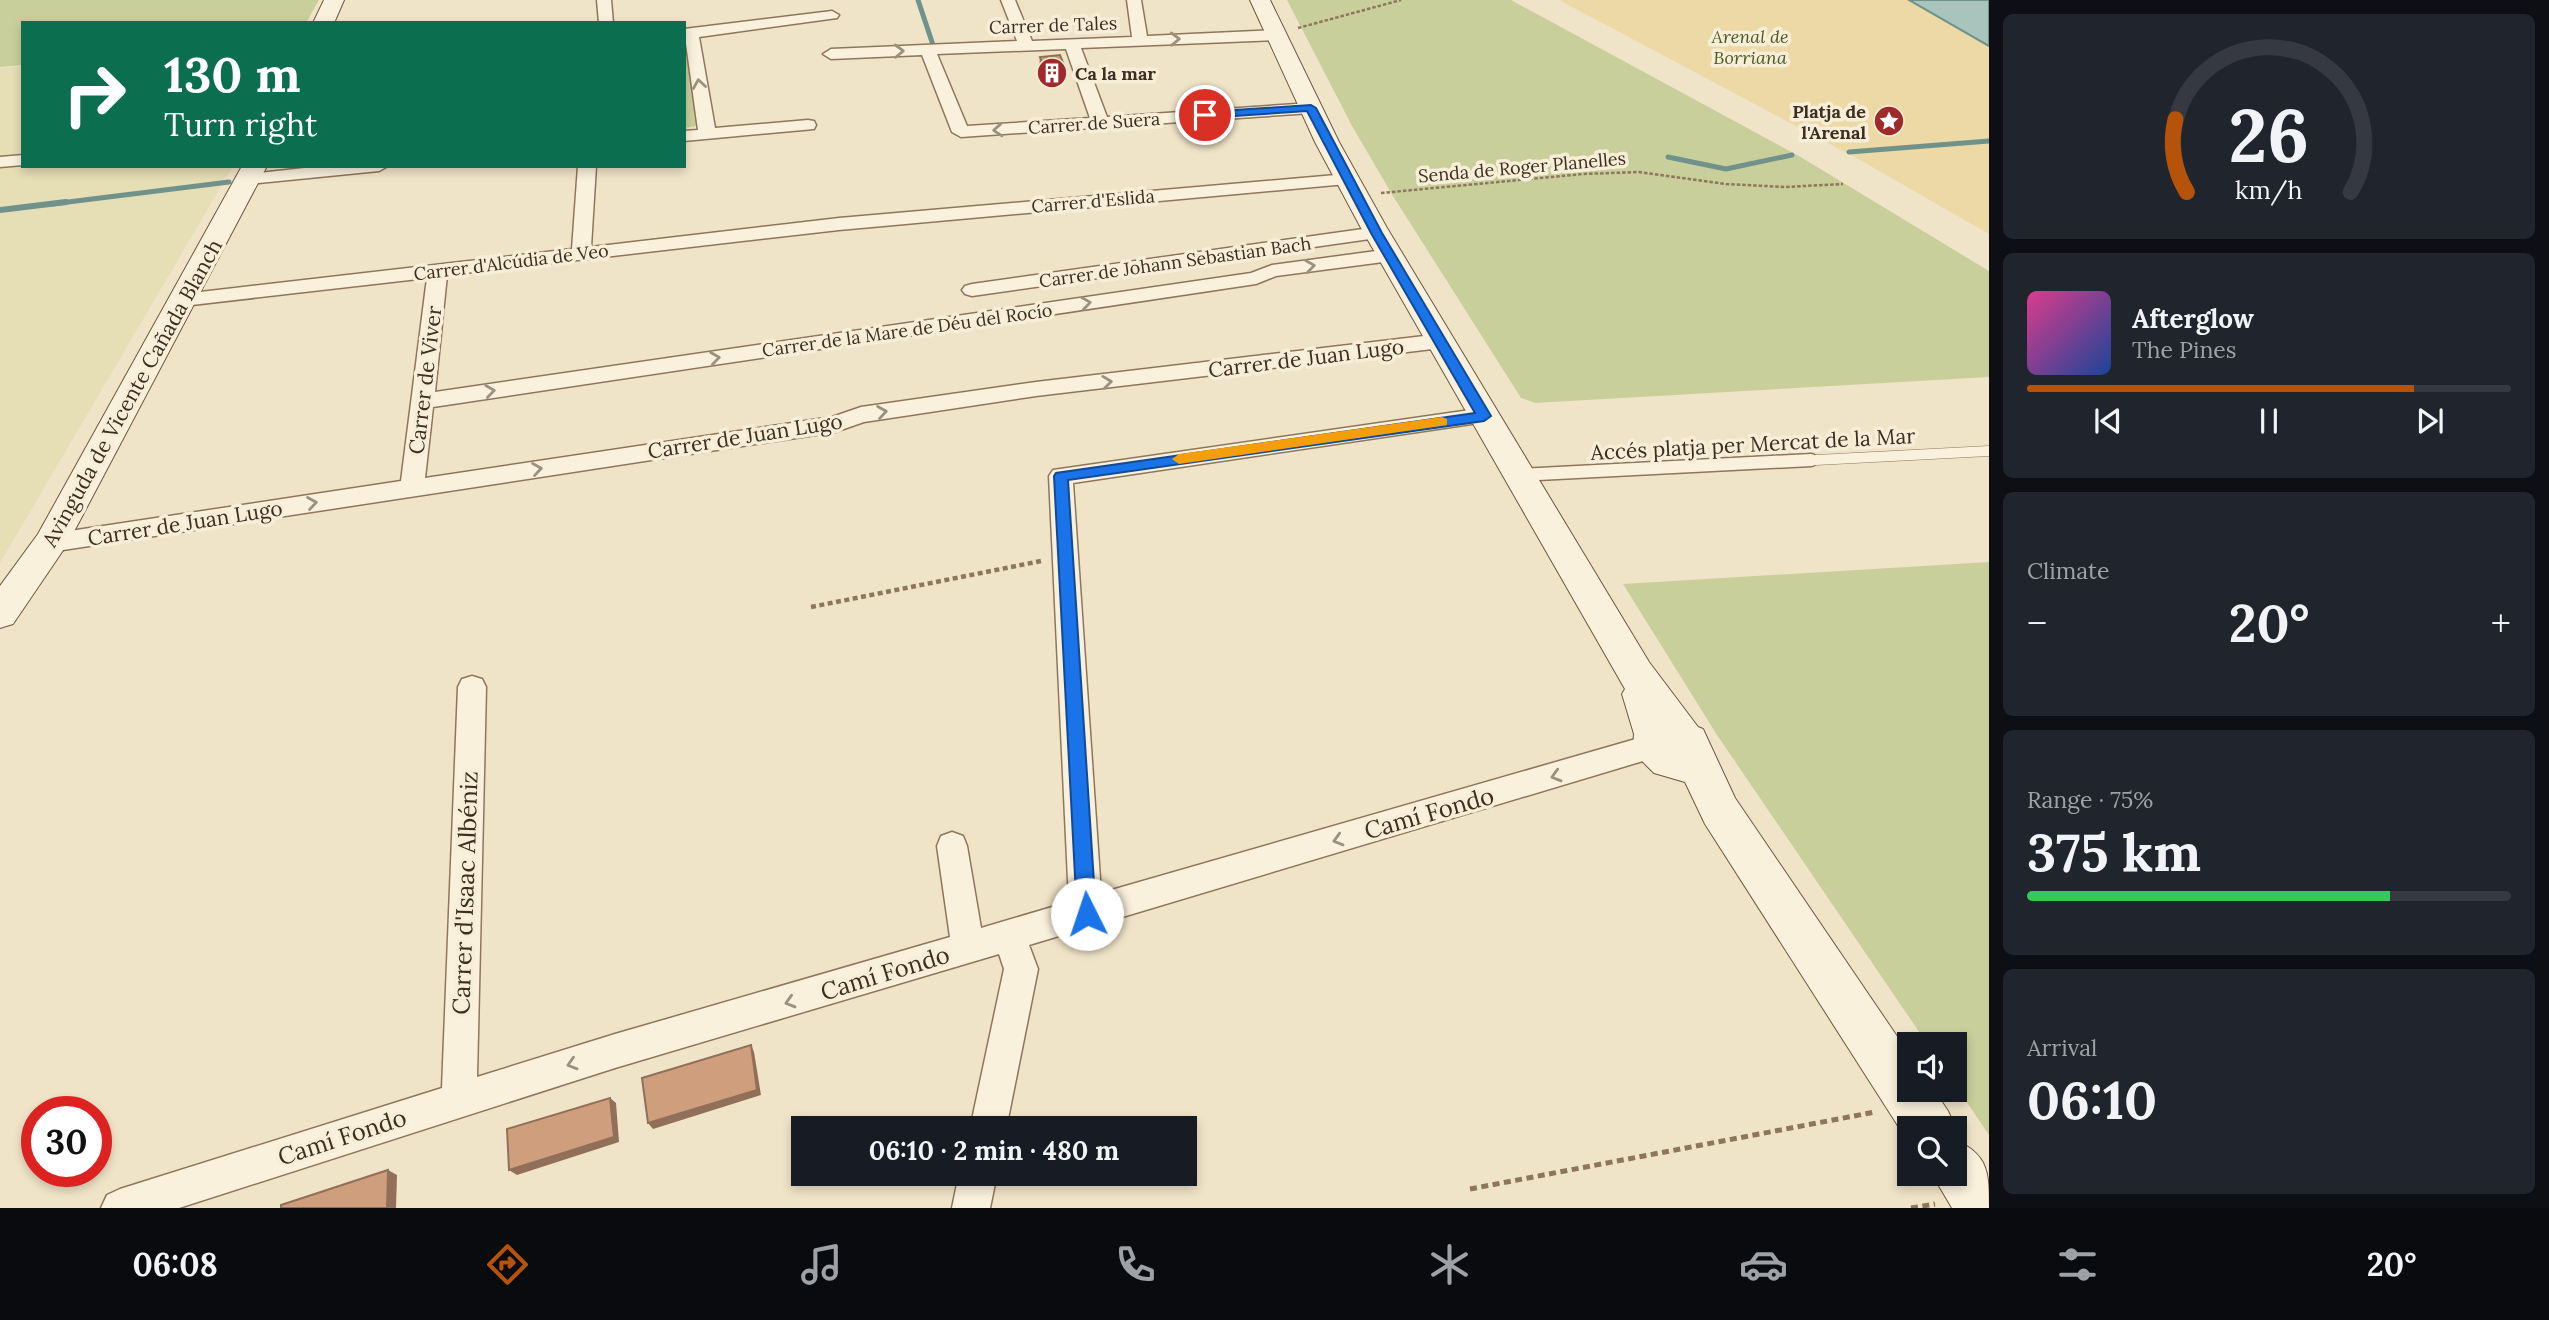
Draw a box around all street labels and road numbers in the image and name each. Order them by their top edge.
street label: Carrer de Tales [989,11,1117,39]
street label: Carrer de Suera [1027,107,1161,139]
street label: Senda de Roger Planelles [1417,146,1627,188]
street label: Carrer d'Eslida [1030,184,1156,218]
street label: Carrer de Johann Sebastian Bach [1037,231,1313,292]
street label: Avinguda de Vicente Cañada Blanch [35,234,228,553]
street label: Carrer d'Alcúdia de Veo [412,239,610,285]
street label: Carrer de la Mare de Déu del Rocío [760,298,1054,362]
street label: Carrer de Viver [403,304,447,456]
street label: Carrer de Juan Lugo [1207,333,1405,383]
street label: Carrer de Juan Lugo [646,407,844,465]
street label: Accés platja per Mercat de la Mar [1589,422,1916,466]
street label: Carrer de Juan Lugo [86,494,284,552]
street label: Carrer d'Isaac Albéniz [445,771,485,1015]
street label: Camí Fondo [1361,780,1497,846]
street label: Camí Fondo [817,939,953,1007]
street label: Camí Fondo [274,1102,410,1172]

